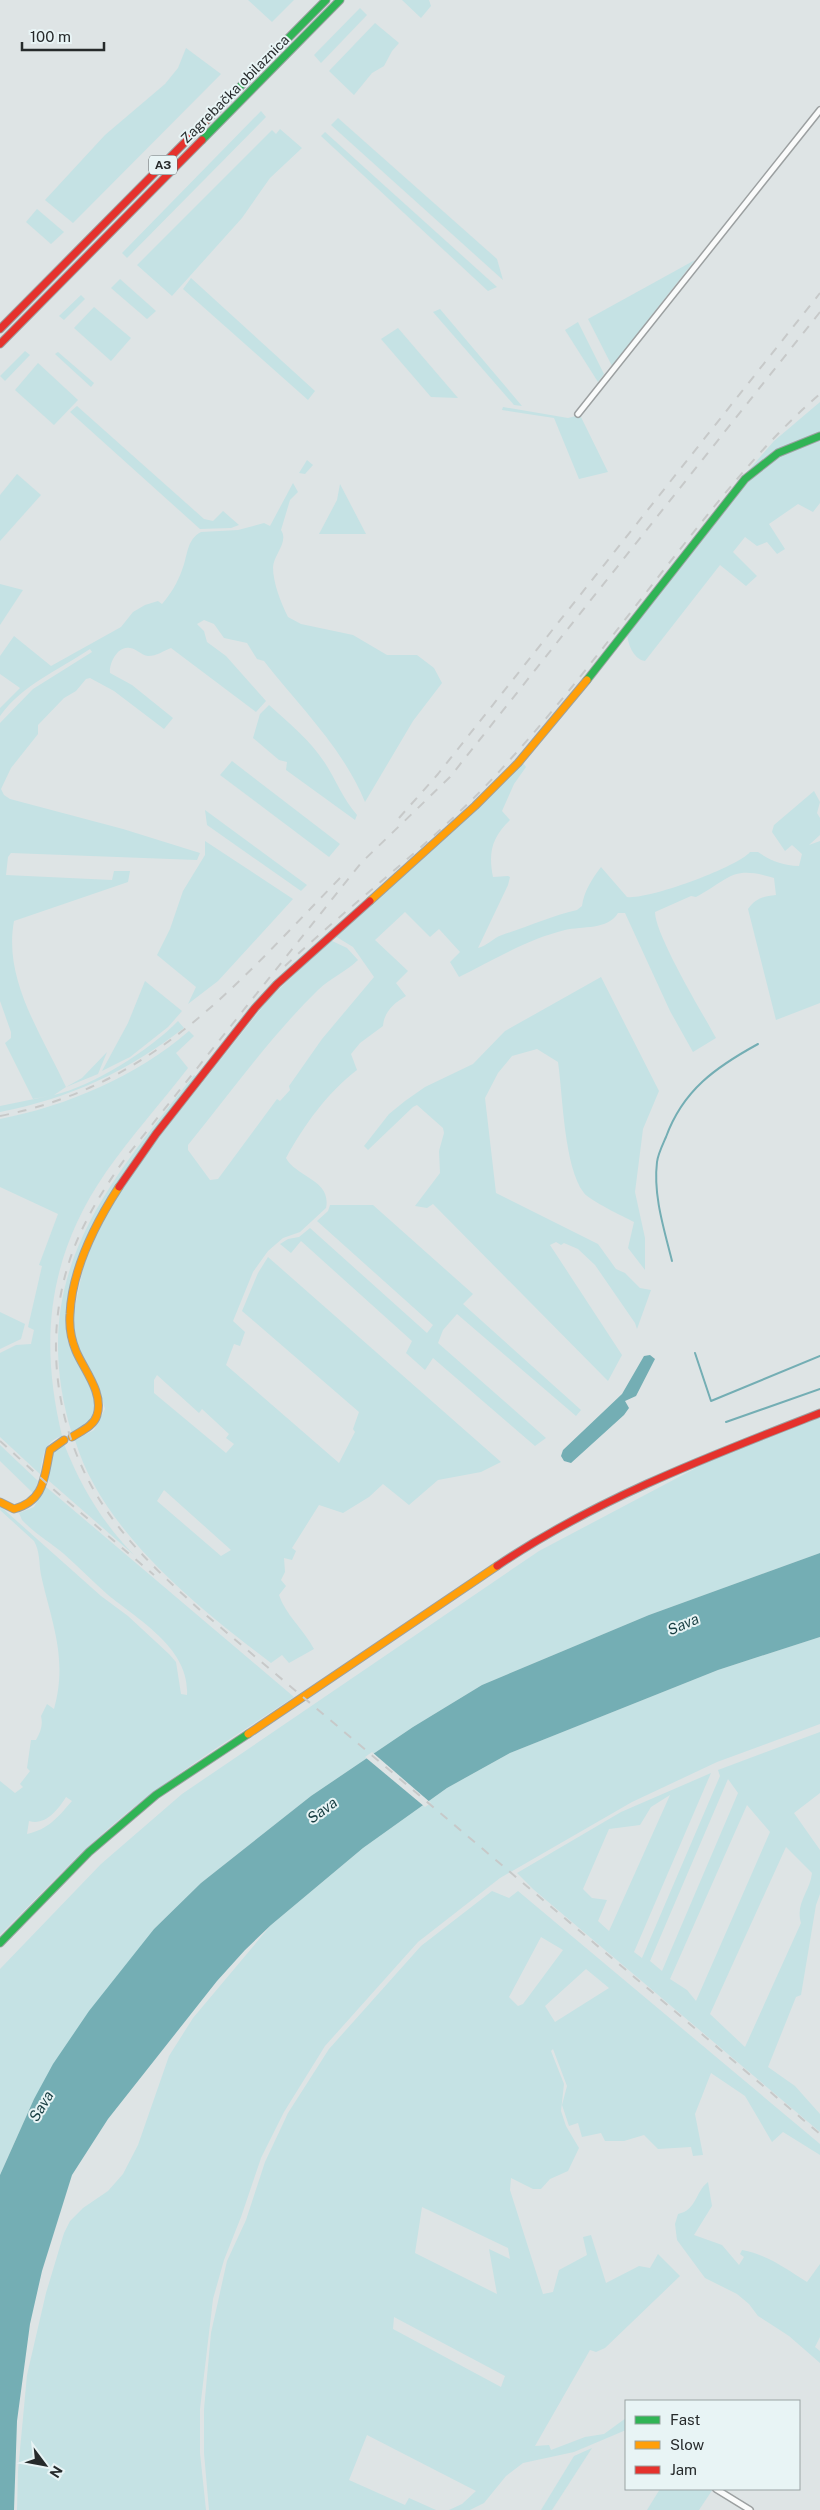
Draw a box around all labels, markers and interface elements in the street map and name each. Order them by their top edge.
scale bar [22,20,105,52]
text: 100 m [30,28,71,45]
street label: Zagrebačka obilaznica [178,32,292,146]
road number: A3 [149,156,177,174]
water label: Sava [665,1610,701,1638]
water label: Sava [304,1794,340,1826]
water label: Sava [25,2088,57,2124]
legend [625,2400,800,2490]
text: Fast [670,2411,700,2428]
text: Slow [670,2436,705,2453]
north arrow [20,2440,70,2490]
text: Jam [670,2461,697,2478]
text: N [46,2463,66,2481]

